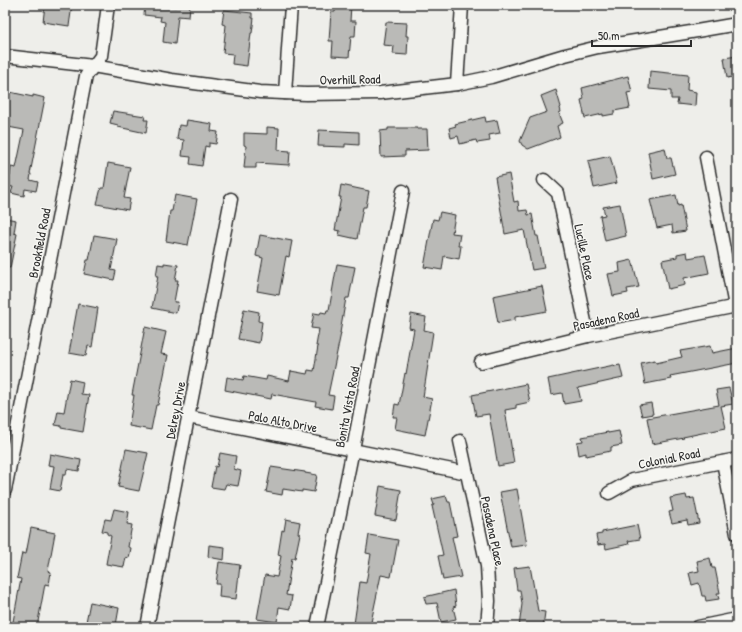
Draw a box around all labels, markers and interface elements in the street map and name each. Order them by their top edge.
scale bar [592,22,691,48]
text: 50 m [598,27,619,44]
street label: Overhill Road [319,69,381,89]
street label: Brookfield Road [23,207,55,279]
street label: Lucille Place [570,222,600,282]
street label: Pasadena Road [571,303,641,335]
street label: Bonita Vista Road [330,365,364,449]
street label: Delrey Drive [161,380,189,440]
street label: Palo Alto Drive [247,405,319,437]
street label: Colonial Road [637,443,701,473]
street label: Pasadena Place [477,495,509,567]

